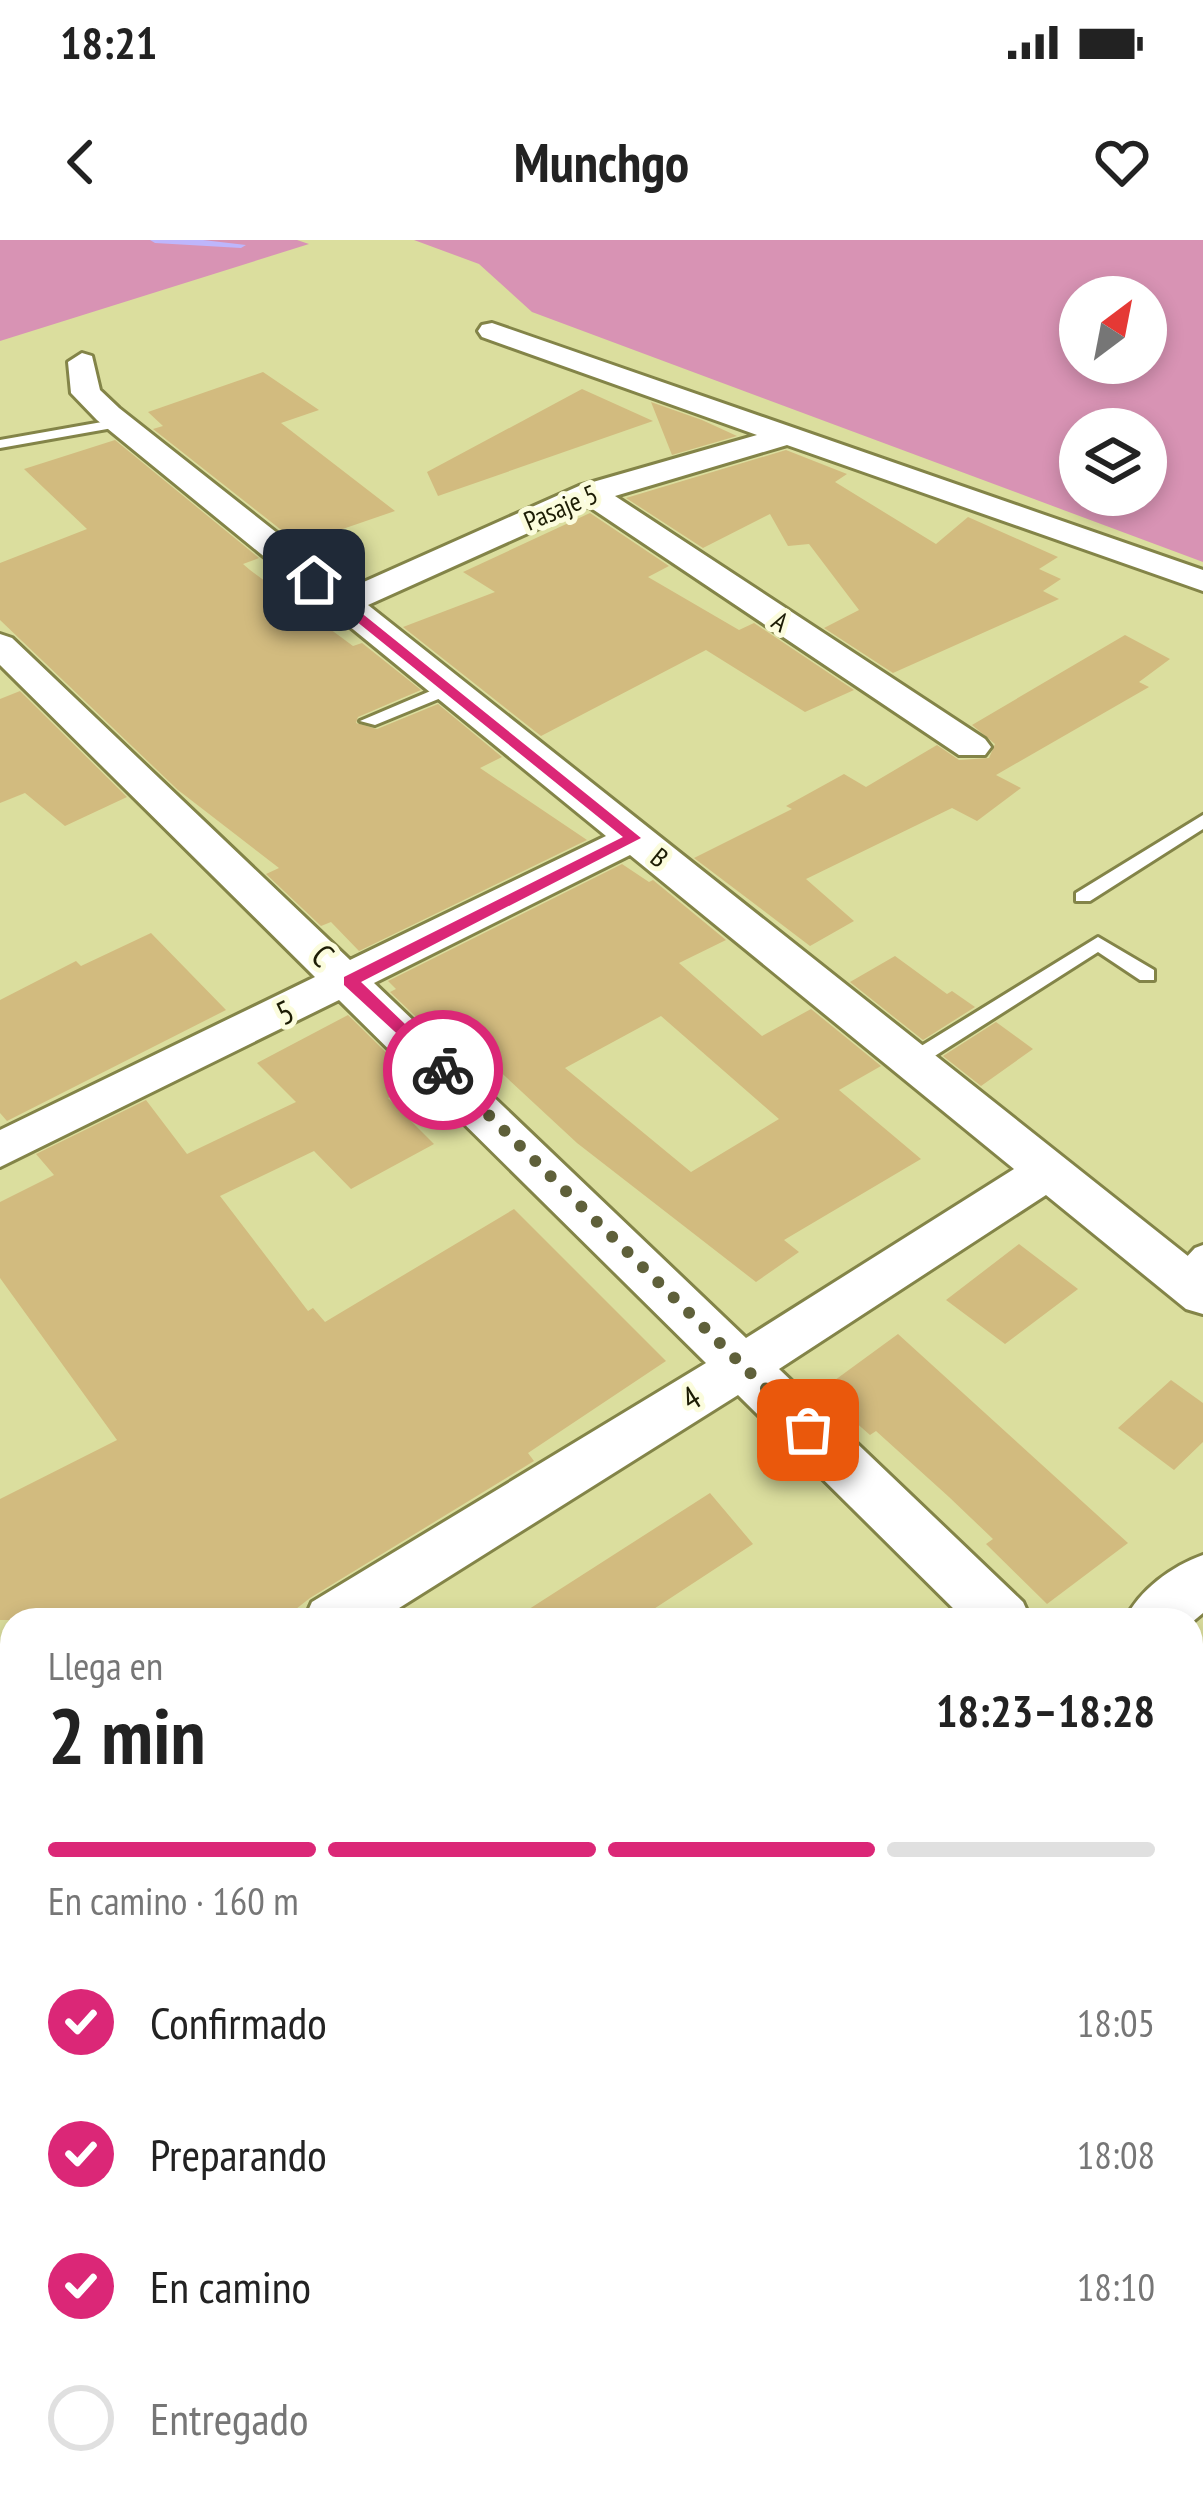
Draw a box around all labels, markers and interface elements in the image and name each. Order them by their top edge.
text: 18:21 [60,13,157,71]
text: Munchgo [514,127,689,197]
icon: back [48,129,114,195]
icon: heart [1089,129,1155,195]
north arrow [1059,276,1167,384]
map controls [1059,276,1167,516]
button: layers [1059,408,1167,516]
street label: Pasaje 5 [519,476,603,538]
pin [263,529,365,631]
icon: home [281,547,347,613]
street label: A [766,603,795,639]
street label: B [644,840,675,874]
street label: C [303,934,344,975]
street label: 5 [269,989,301,1034]
courier [383,1010,503,1130]
icon: bike [410,1037,476,1103]
street label: 4 [673,1375,709,1420]
pin [757,1379,859,1481]
icon: bag [775,1397,841,1463]
text: Llega en [48,1640,163,1691]
text: 18:23–18:28 [936,1681,1155,1739]
text: 2 min [48,1685,206,1786]
text: En camino · 160 m [48,1875,299,1926]
icon: check [48,1989,114,2055]
text: Confirmado [150,1993,327,2051]
text: 18:05 [1077,1997,1155,2048]
icon: check [48,2121,114,2187]
text: Preparando [150,2125,327,2183]
text: 18:08 [1077,2129,1155,2180]
icon: check [48,2253,114,2319]
text: En camino [150,2257,311,2315]
text: 18:10 [1077,2261,1155,2312]
text: Entregado [150,2389,308,2447]

